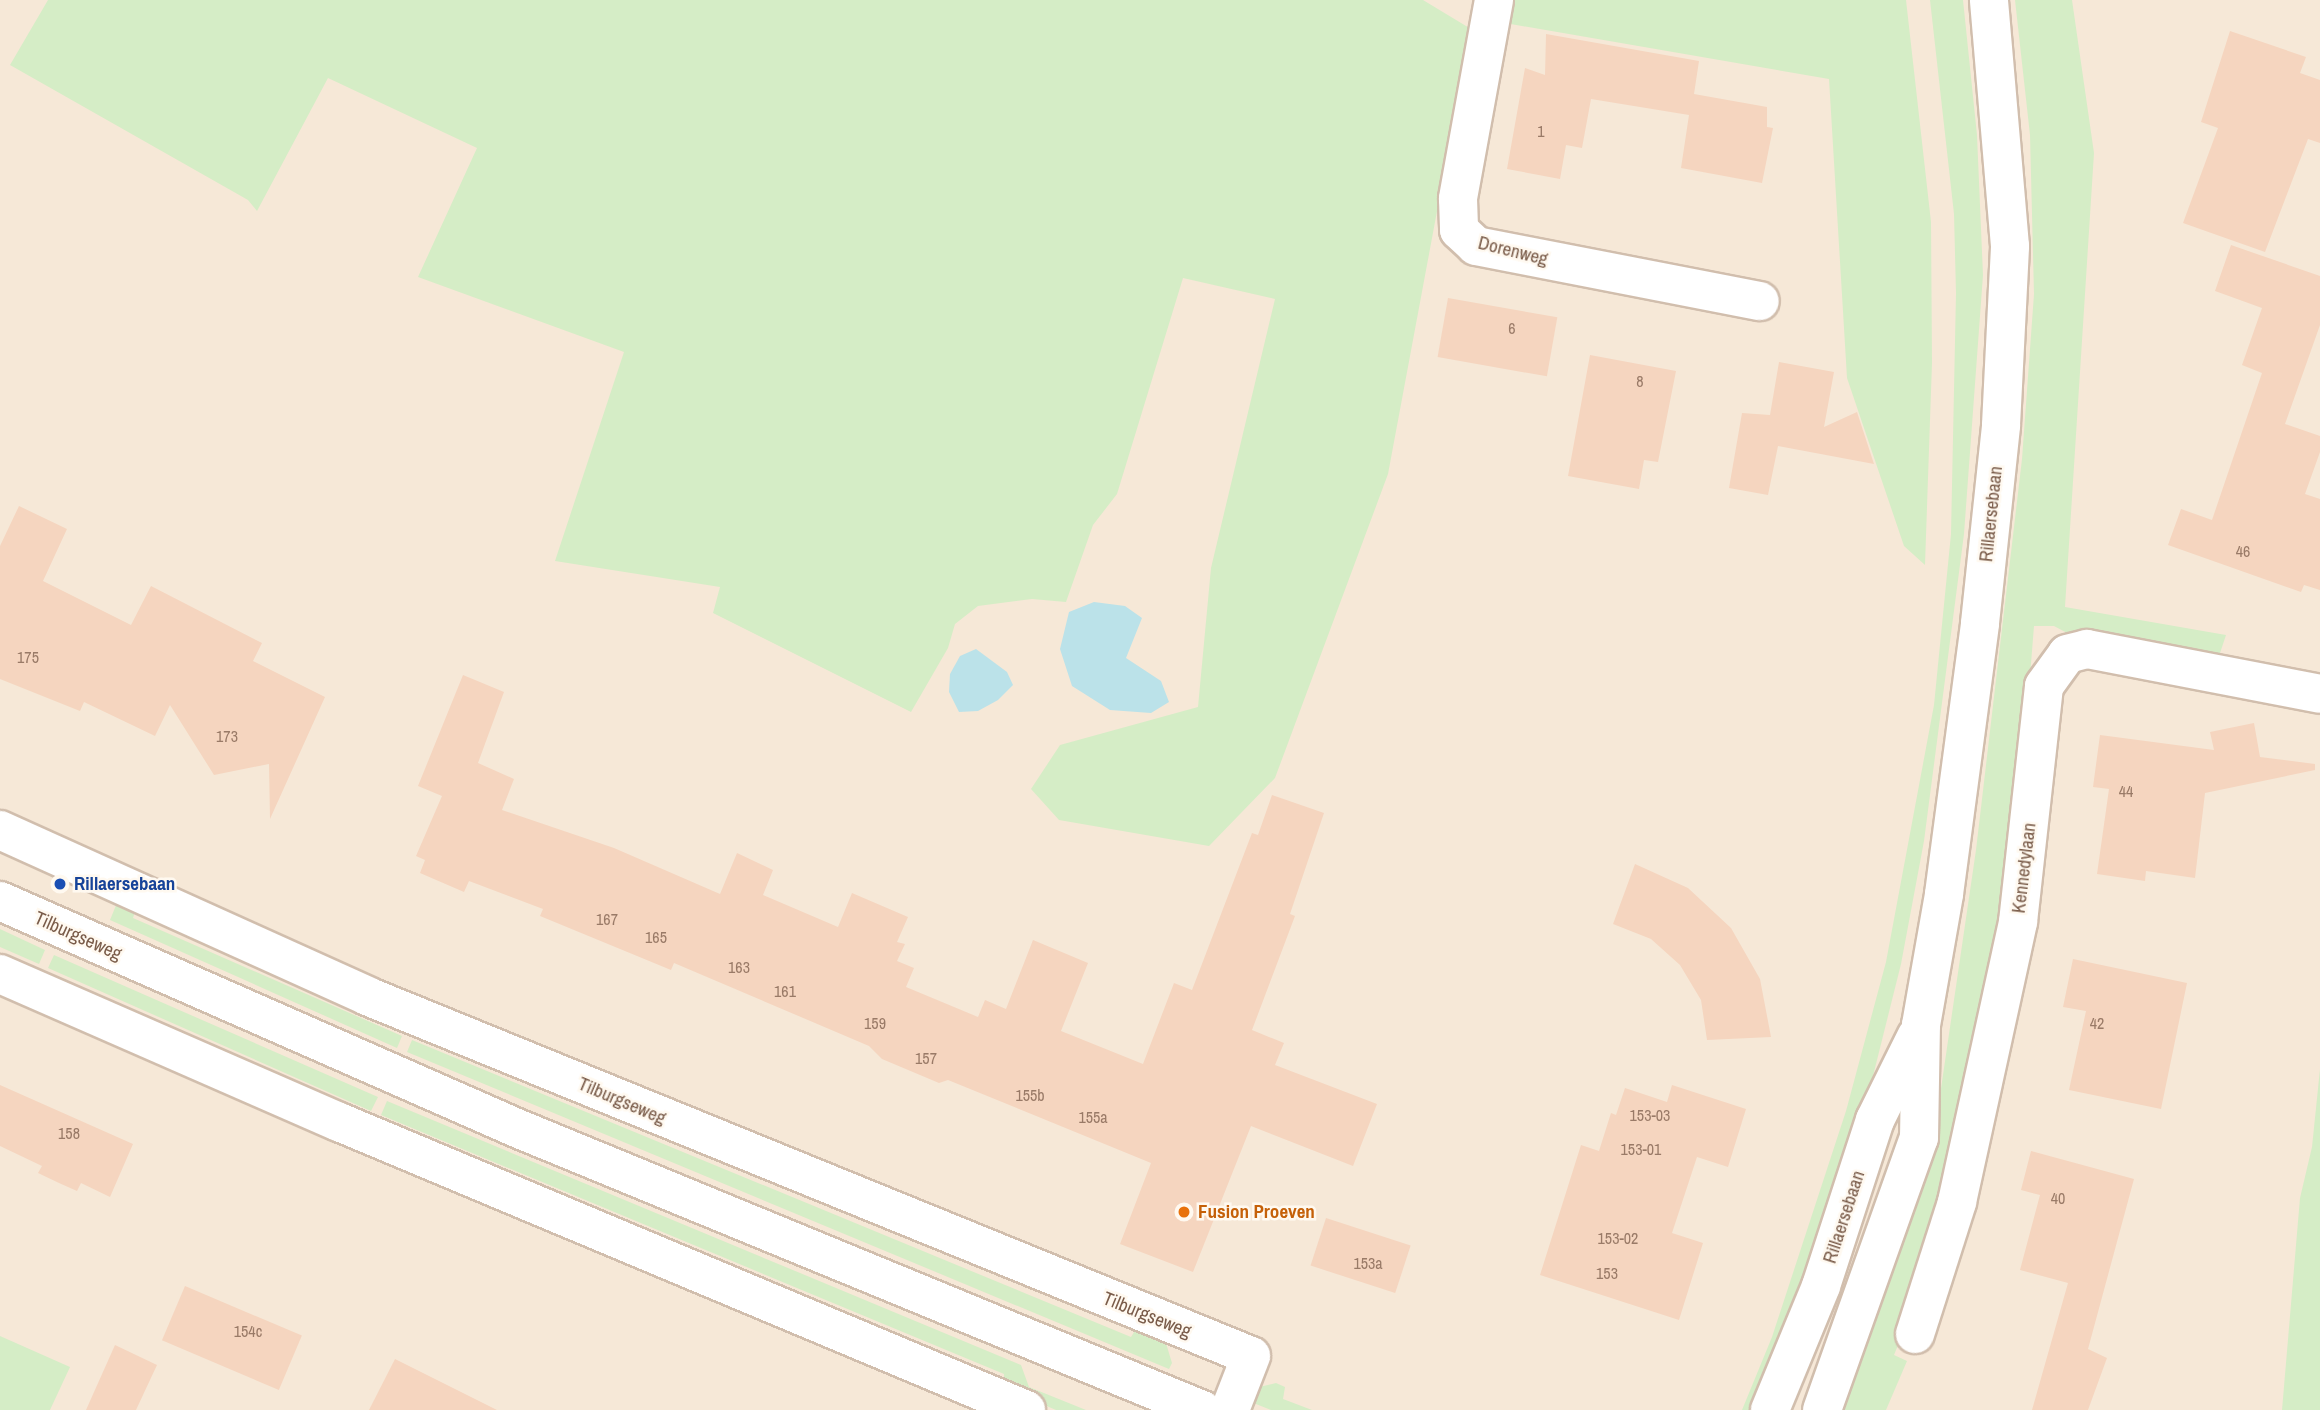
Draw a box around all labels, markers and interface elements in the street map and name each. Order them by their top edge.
house number: 1 [1537,121,1545,141]
street label: Dorenweg [1476,231,1550,271]
house number: 6 [1508,318,1516,338]
house number: 8 [1636,371,1644,391]
street label: Rillaersebaan [1975,465,2007,563]
house number: 46 [2236,541,2250,561]
house number: 175 [17,647,39,667]
house number: 173 [216,726,238,746]
house number: 44 [2119,781,2133,801]
street label: Kennedylaan [2007,821,2041,915]
place label: Rillaersebaan [74,873,175,895]
marker: Rillaersebaan [52,876,68,892]
street label: Tilburgseweg [31,907,125,965]
house number: 167 [596,909,618,929]
house number: 165 [645,927,667,947]
house number: 163 [728,957,750,977]
house number: 161 [774,981,796,1001]
house number: 159 [864,1013,886,1033]
house number: 42 [2090,1013,2104,1033]
house number: 157 [915,1048,937,1068]
street label: Tilburgseweg [575,1072,669,1130]
house number: 155b [1015,1085,1045,1105]
house number: 153-03 [1630,1105,1670,1125]
house number: 155a [1078,1107,1108,1127]
house number: 158 [58,1123,80,1143]
house number: 153-01 [1621,1139,1661,1159]
street label: Rillaersebaan [1818,1168,1870,1266]
house number: 40 [2051,1188,2065,1208]
place label: Fusion Proeven [1198,1201,1315,1223]
marker: Fusion Proeven [1176,1204,1192,1220]
house number: 153-02 [1598,1228,1638,1248]
house number: 153a [1353,1253,1383,1273]
house number: 153 [1596,1263,1618,1283]
street label: Tilburgseweg [1100,1287,1194,1343]
house number: 154c [234,1321,262,1341]

